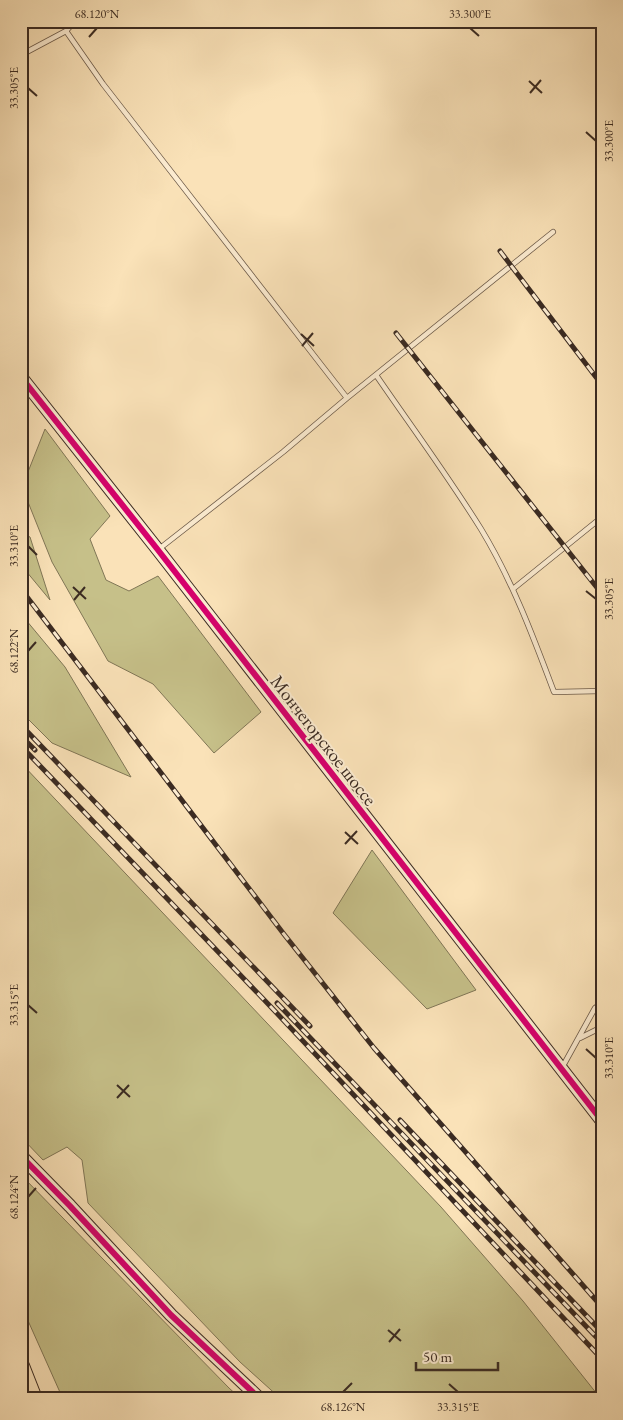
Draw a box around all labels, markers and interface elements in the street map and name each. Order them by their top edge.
text: 68.120°N [75,6,120,22]
text: 33.300°E [449,6,491,22]
text: 33.305°E [6,67,22,109]
text: 33.300°E [601,120,617,162]
text: 33.310°E [6,525,22,567]
text: 33.305°E [601,578,617,620]
text: 68.122°N [6,628,22,673]
street label: Мончегорское шоссе [265,670,383,811]
text: 33.315°E [6,984,22,1026]
text: 33.310°E [601,1037,617,1079]
text: 68.124°N [6,1174,22,1219]
scale bar [416,1340,498,1372]
text: 50 m [423,1347,452,1366]
text: 68.126°N [321,1399,366,1415]
text: 33.315°E [437,1399,479,1415]

